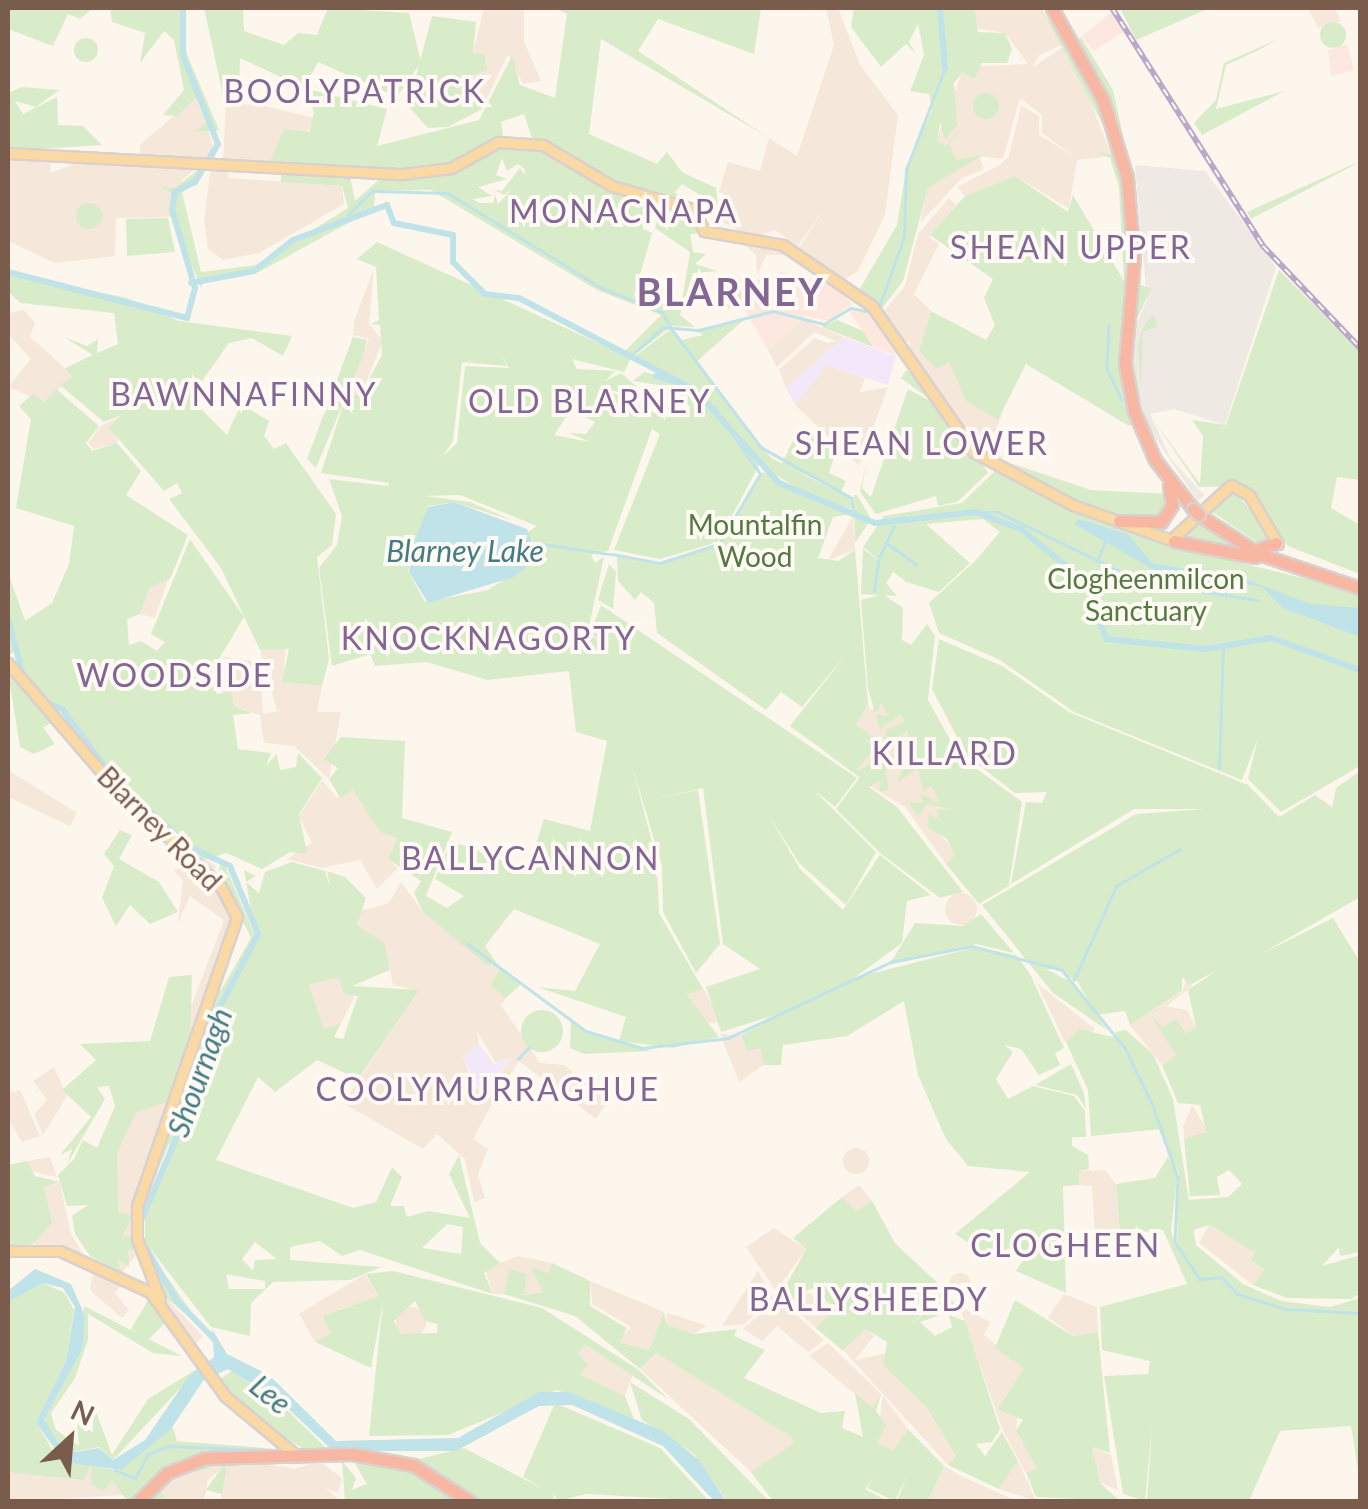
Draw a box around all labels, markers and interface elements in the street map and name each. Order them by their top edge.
district label: BOOLYPATRICK [224,72,486,110]
district label: MONACNAPA [509,192,739,230]
district label: SHEAN UPPER [950,228,1192,266]
district label: BLARNEY [637,269,825,315]
district label: BAWNNAFINNY [110,375,378,413]
district label: OLD BLARNEY [468,382,712,420]
district label: SHEAN LOWER [795,424,1049,462]
park label: Mountalfin Wood [688,507,822,573]
water label: Blarney Lake [386,532,544,568]
park label: Clogheenmilcon Sanctuary [1047,561,1245,627]
district label: KNOCKNAGORTY [341,619,637,657]
district label: WOODSIDE [76,656,274,694]
district label: KILLARD [872,734,1018,772]
street label: Blarney Road [91,759,229,897]
district label: BALLYCANNON [401,839,661,877]
water label: Shournagh [159,1003,239,1141]
district label: COOLYMURRAGHUE [316,1070,660,1108]
district label: CLOGHEEN [970,1226,1162,1264]
district label: BALLYSHEEDY [749,1280,989,1318]
water label: Lee [243,1367,299,1421]
north arrow [20,1389,120,1489]
text: N [66,1392,100,1432]

